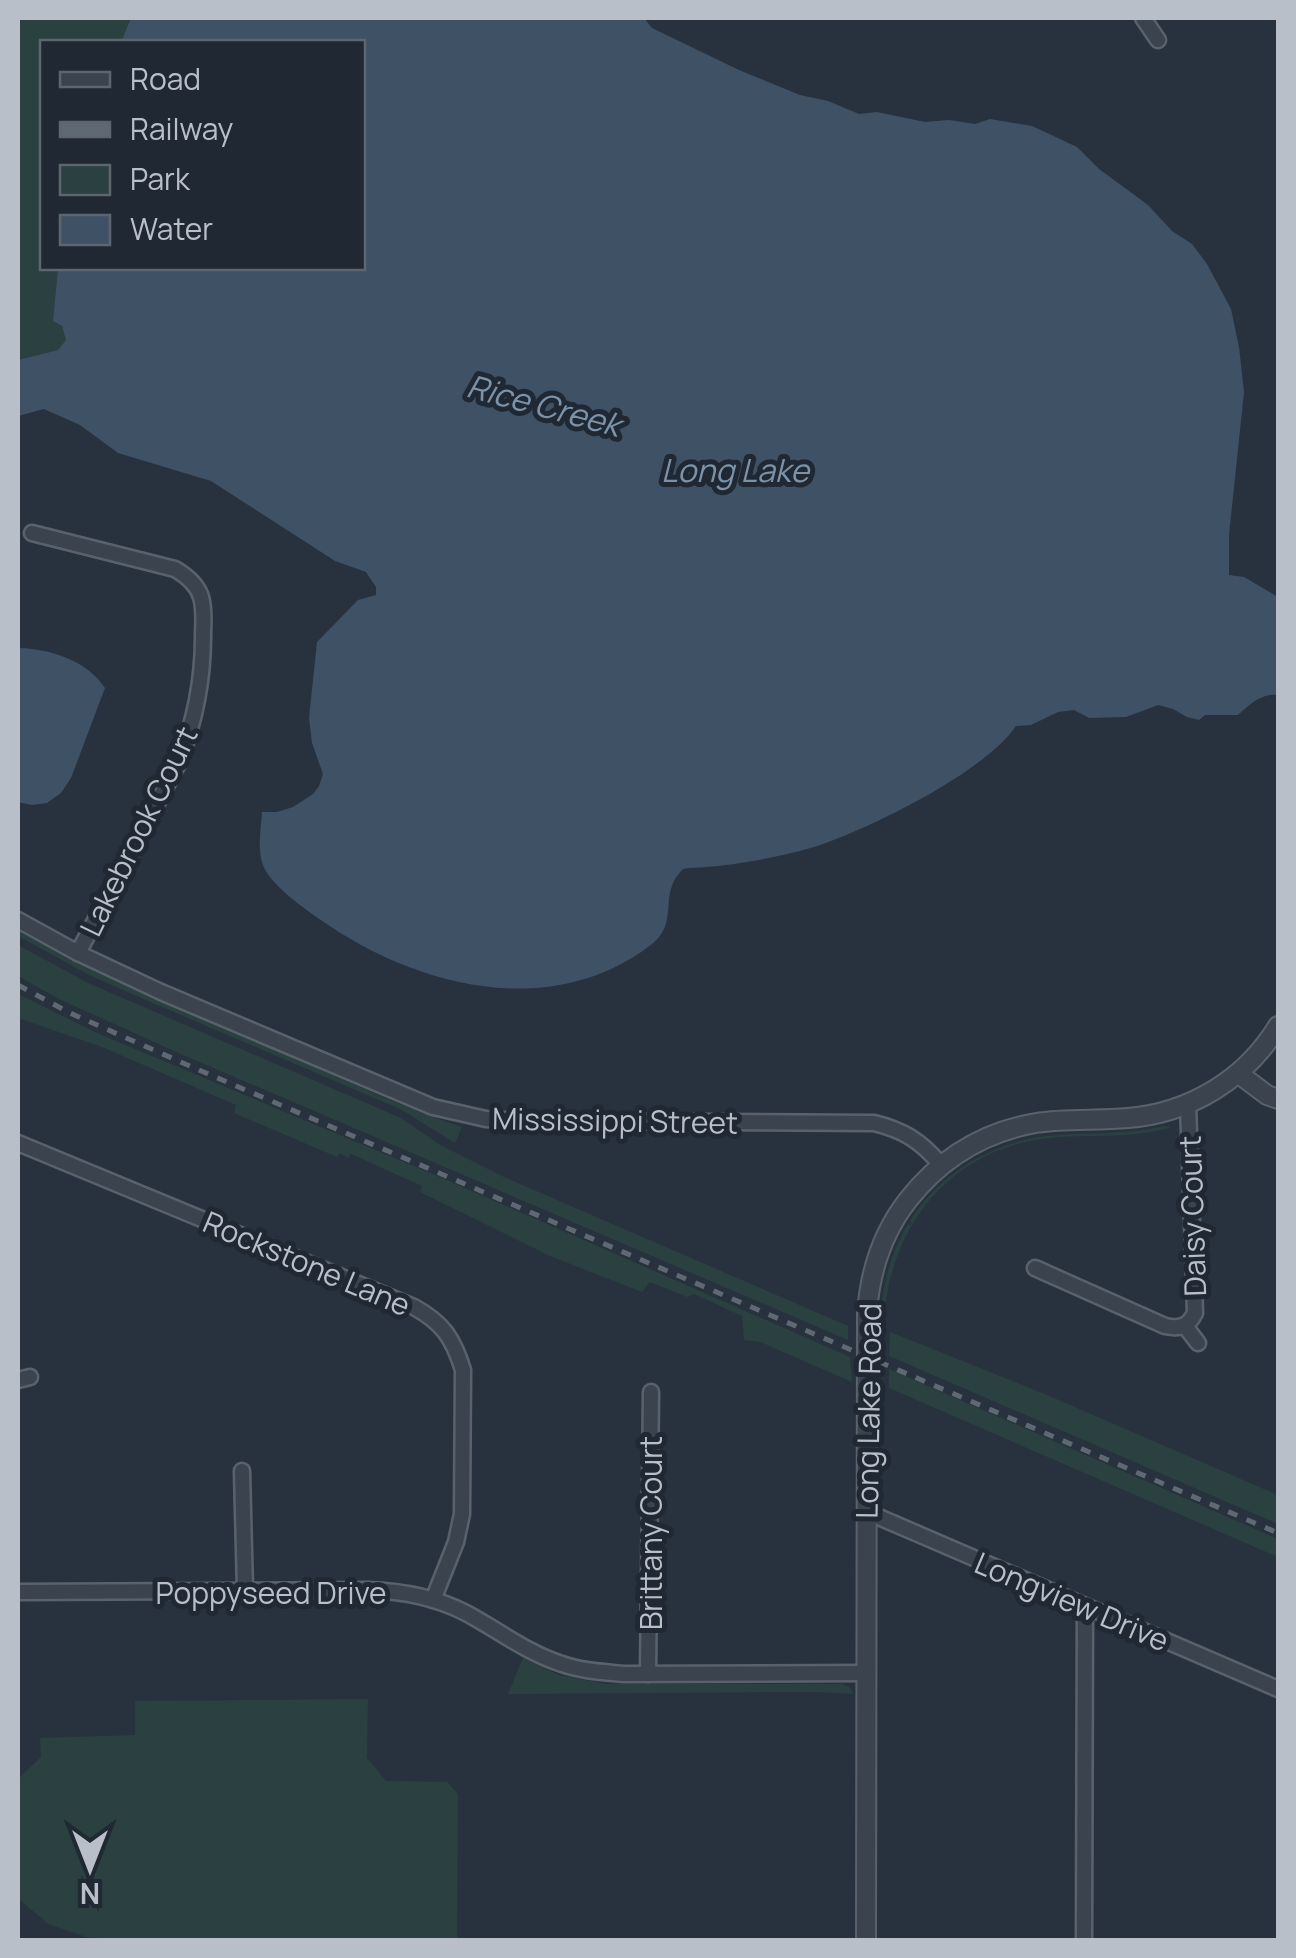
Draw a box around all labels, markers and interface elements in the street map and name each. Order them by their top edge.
legend [40,40,365,270]
text: Road [130,58,201,99]
text: Railway [130,108,233,149]
text: Park [130,158,191,199]
text: Water [130,208,213,249]
water label: Rice Creek [462,363,630,448]
water label: Long Lake [661,448,811,492]
street label: Lakebrook Court [69,719,207,943]
street label: Mississippi Street [492,1097,738,1143]
street label: Daisy Court [1169,1135,1215,1297]
street label: Rockstone Lane [197,1201,417,1325]
street label: Long Lake Road [846,1303,890,1519]
street label: Brittany Court [630,1436,671,1630]
street label: Longview Drive [969,1542,1175,1660]
street label: Poppyseed Drive [155,1572,387,1613]
north arrow [40,1818,140,1918]
text: N [80,1875,100,1913]

